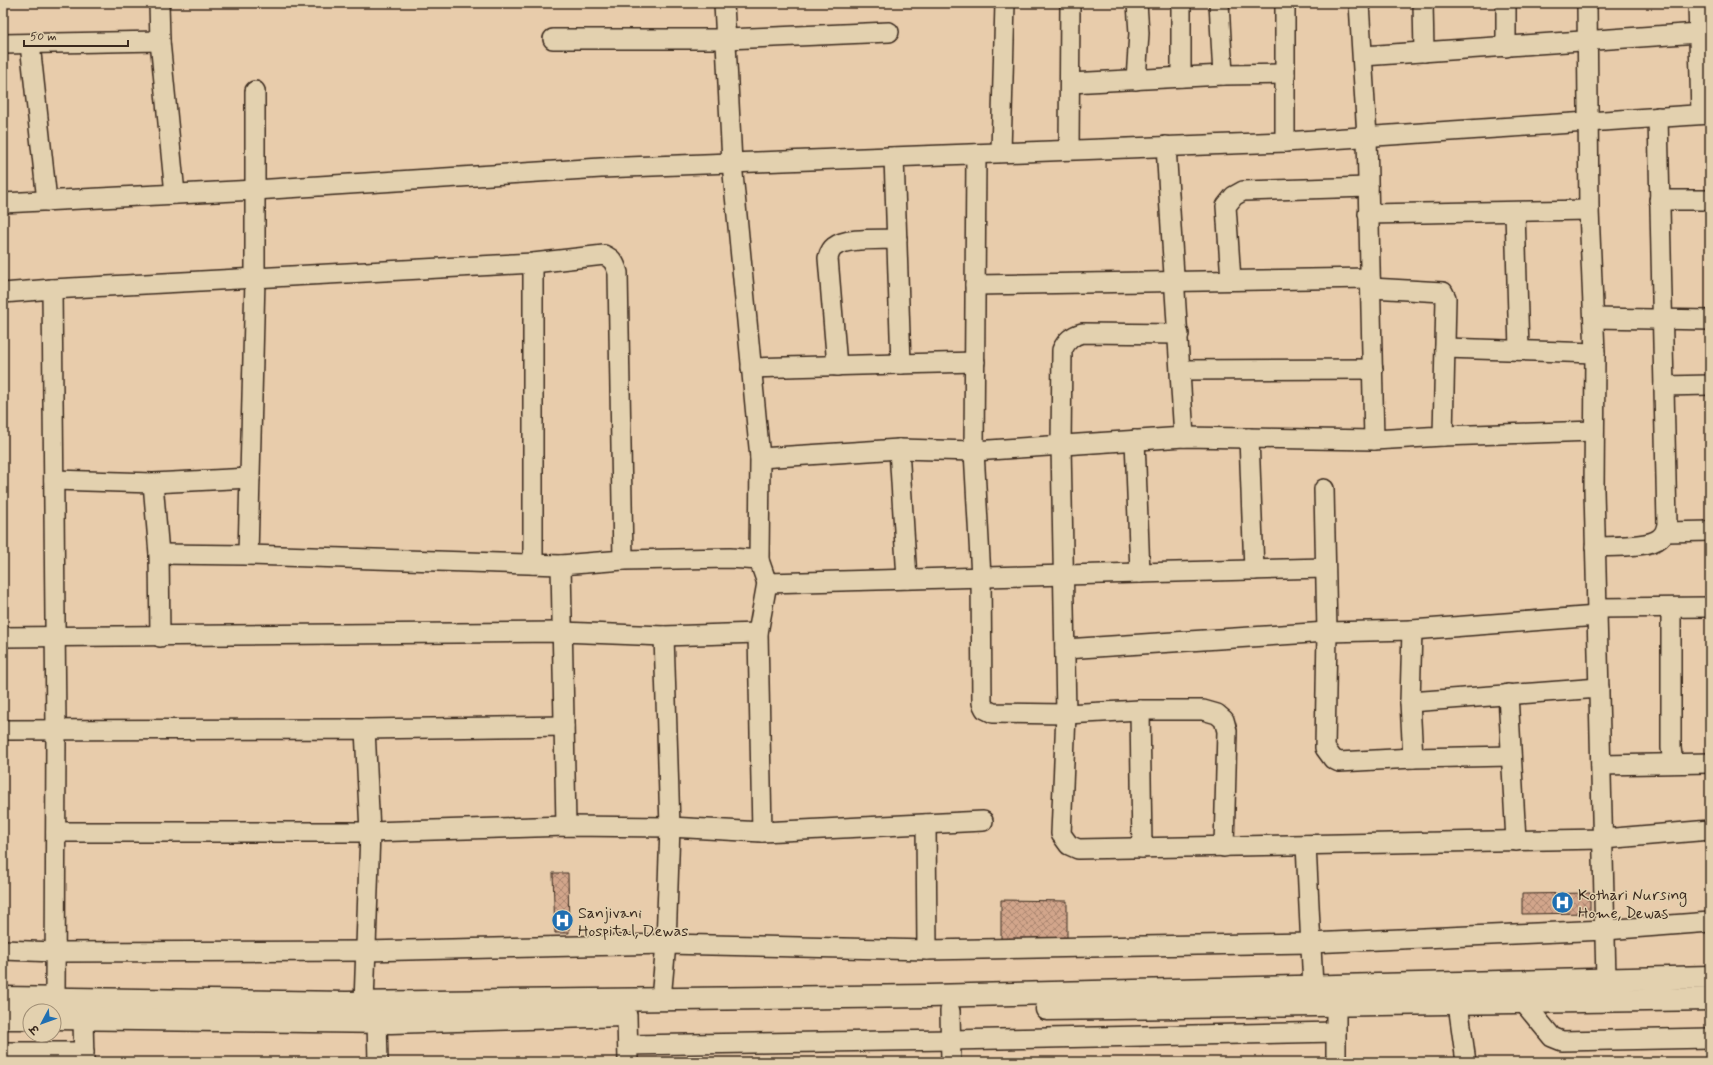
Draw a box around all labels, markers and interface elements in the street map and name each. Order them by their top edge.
scale bar [24,22,128,48]
text: 50 m [30,29,57,45]
place label: Kothari Nursing Home, Dewas [1578,885,1687,924]
hospital icon: Kothari Nursing Home, Dewas [1550,890,1576,916]
place label: Sanjivani Hospital, Dewas [578,903,688,942]
hospital icon: Sanjivani Hospital, Dewas [550,908,576,934]
north arrow [22,1003,62,1043]
text: उ [26,1020,44,1037]

